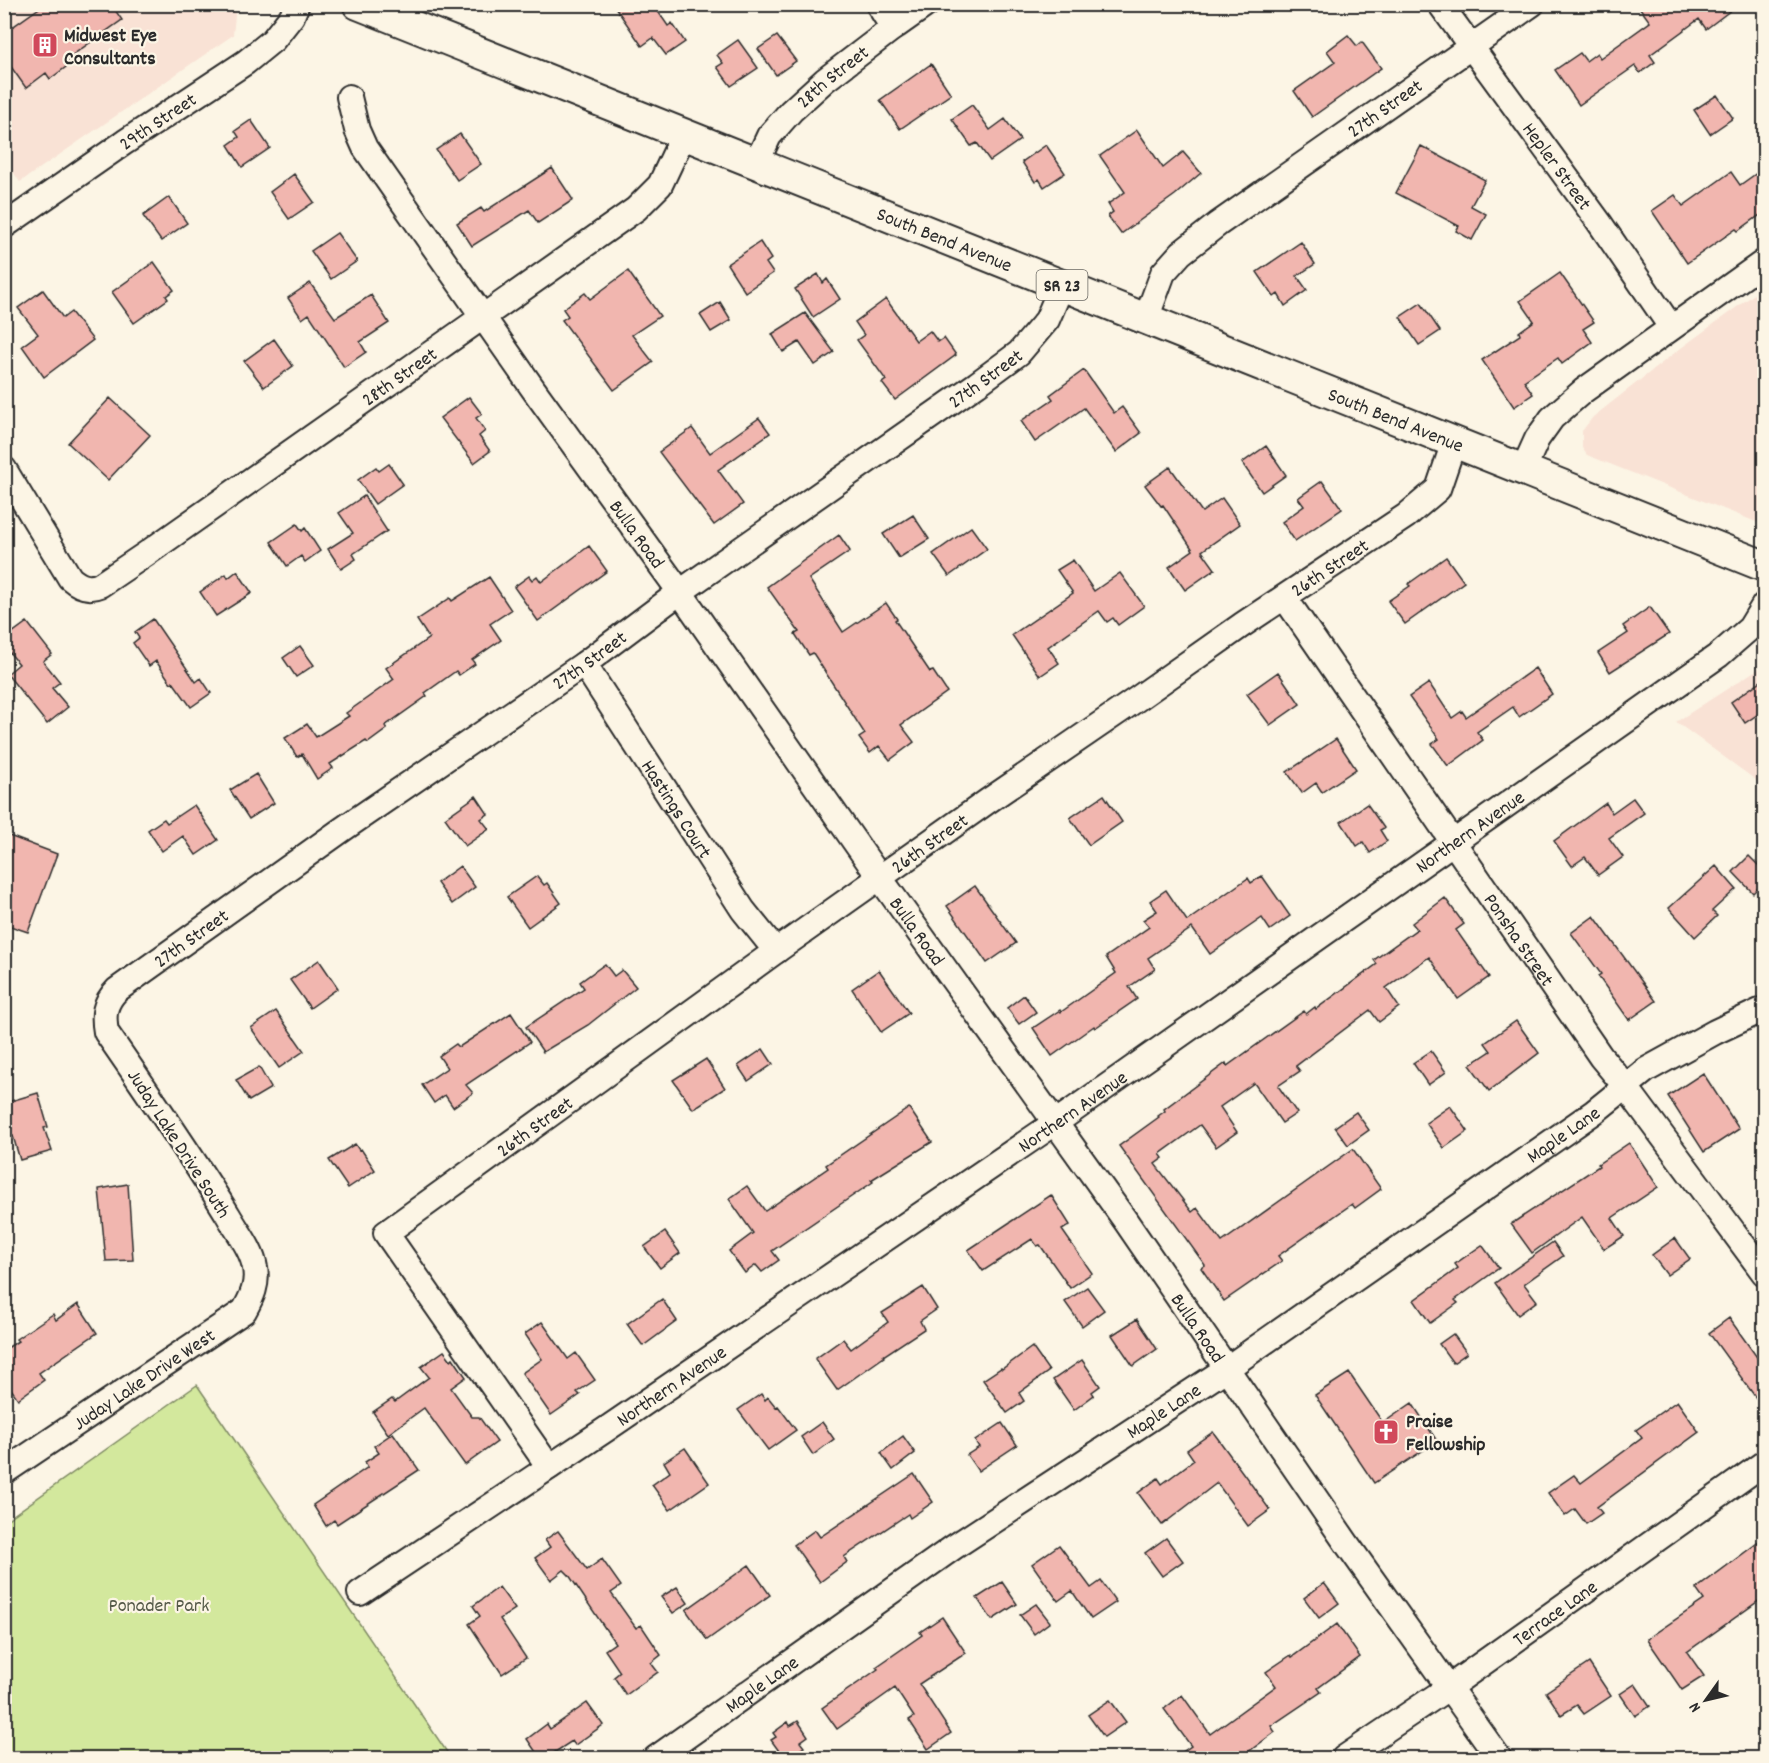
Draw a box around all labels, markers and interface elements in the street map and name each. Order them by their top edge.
place label: Midwest Eye Consultants [64,23,157,74]
building icon: Midwest Eye Consultants [30,30,60,60]
street label: 28th Street [791,40,876,116]
street label: 27th Street [1343,74,1429,146]
street label: 29th Street [114,87,203,159]
street label: Hepler Street [1514,118,1597,217]
street label: South Bend Avenue [872,202,1016,281]
road number: SR 23 [1036,270,1088,300]
street label: 28th Street [357,342,444,415]
street label: 27th Street [944,344,1030,417]
street label: South Bend Avenue [1323,382,1467,462]
street label: Bulla Road [601,495,670,576]
street label: 26th Street [1286,533,1376,606]
street label: 27th Street [548,625,634,699]
street label: Hastings Court [633,755,717,865]
street label: Northern Avenue [1411,785,1532,882]
street label: 26th Street [887,808,975,882]
street label: Ponsha Street [1475,888,1559,993]
street label: Bulla Road [881,892,950,973]
street label: 27th Street [149,904,235,977]
street label: Juday Lake Drive South [119,1065,236,1225]
street label: Northern Avenue [1013,1065,1134,1161]
street label: 26th Street [492,1091,580,1166]
street label: Maple Lane [1522,1101,1607,1172]
street label: Bulla Road [1162,1289,1230,1370]
street label: Juday Lake Drive West [69,1323,222,1439]
street label: Northern Avenue [612,1340,733,1435]
street label: Maple Lane [1122,1378,1208,1447]
place label: Praise Fellowship [1406,1409,1485,1460]
church icon: Praise Fellowship [1371,1417,1401,1447]
street label: Terrace Lane [1508,1575,1604,1655]
park label: Ponader Park [109,1593,209,1621]
street label: Maple Lane [721,1650,806,1722]
north arrow [1676,1670,1736,1730]
text: N [1684,1697,1707,1717]

